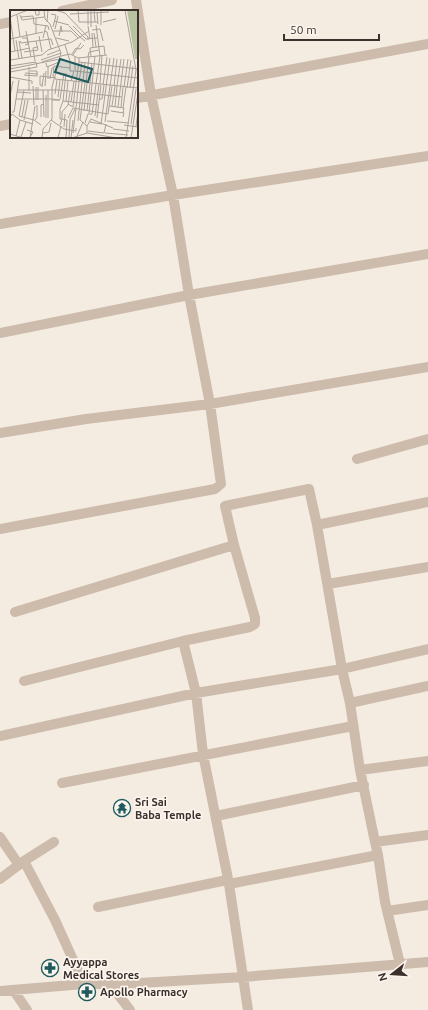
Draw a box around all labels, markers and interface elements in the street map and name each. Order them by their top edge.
inset map [10,10,138,138]
scale bar [284,16,379,42]
text: 50 m [290,23,317,36]
place label: Sri Sai Baba Temple [135,796,201,821]
temple icon: Sri Sai Baba Temple [112,798,132,818]
north arrow [372,954,412,994]
place label: Ayyappa Medical Stores [63,956,139,981]
pharmacy icon: Ayyappa Medical Stores [40,958,60,978]
text: N [375,971,389,983]
pharmacy icon: Apollo Pharmacy [77,982,97,1002]
place label: Apollo Pharmacy [100,986,188,998]

